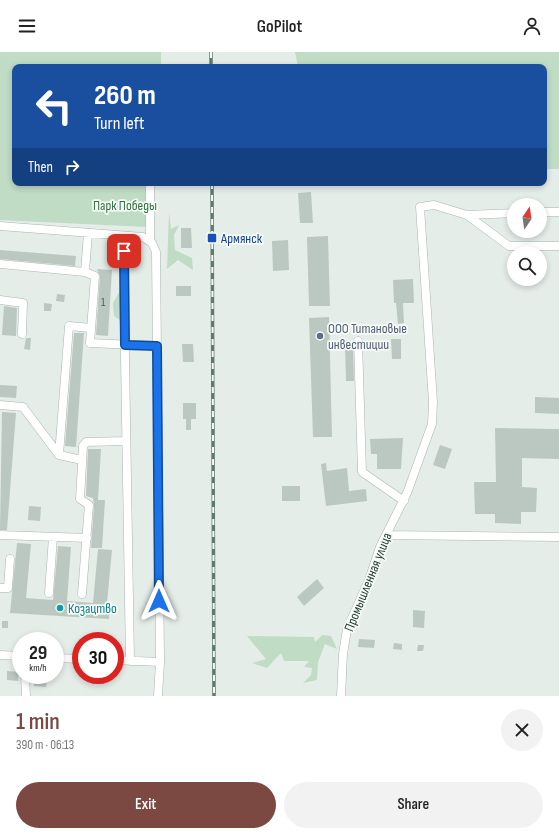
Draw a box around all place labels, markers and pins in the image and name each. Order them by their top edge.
place label: Армянск [220,230,263,247]
marker: Армянск [206,232,218,244]
pin [107,234,141,268]
place label: ООО Титановые инвестиции [328,320,407,353]
marker: ООО Титановые инвестиции [315,331,325,341]
place label: Козацтво [68,600,117,617]
marker: Козацтво [55,603,65,613]

